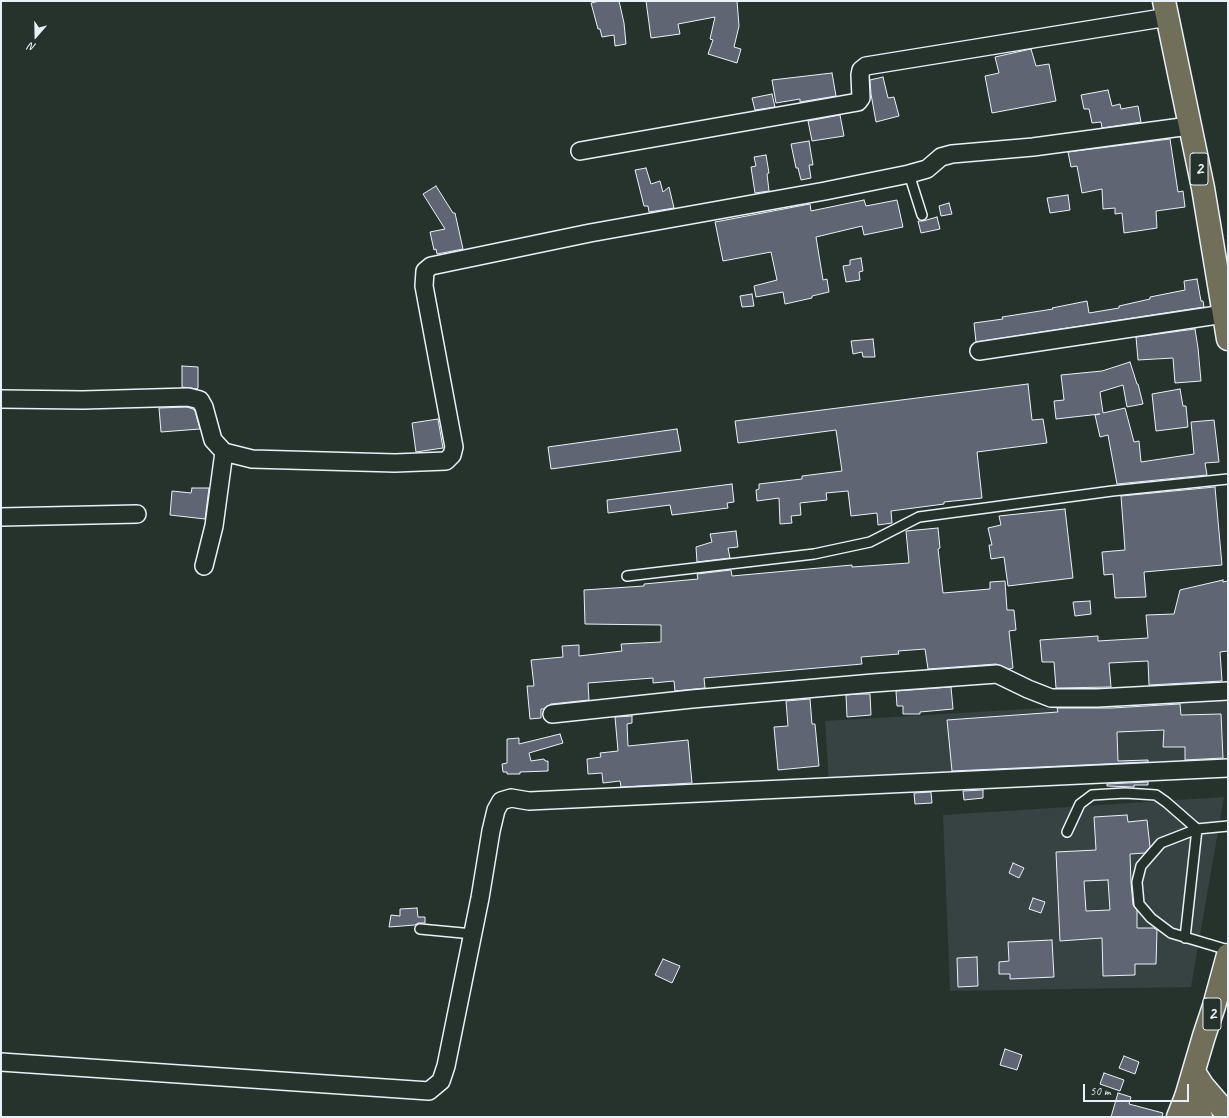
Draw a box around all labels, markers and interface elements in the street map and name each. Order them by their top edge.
north arrow [16,16,56,56]
text: N [26,40,37,55]
road number: 2 [1190,153,1208,185]
road number: 2 [1203,998,1221,1030]
scale bar [1085,1076,1191,1102]
text: 50 m [1090,1083,1110,1099]

